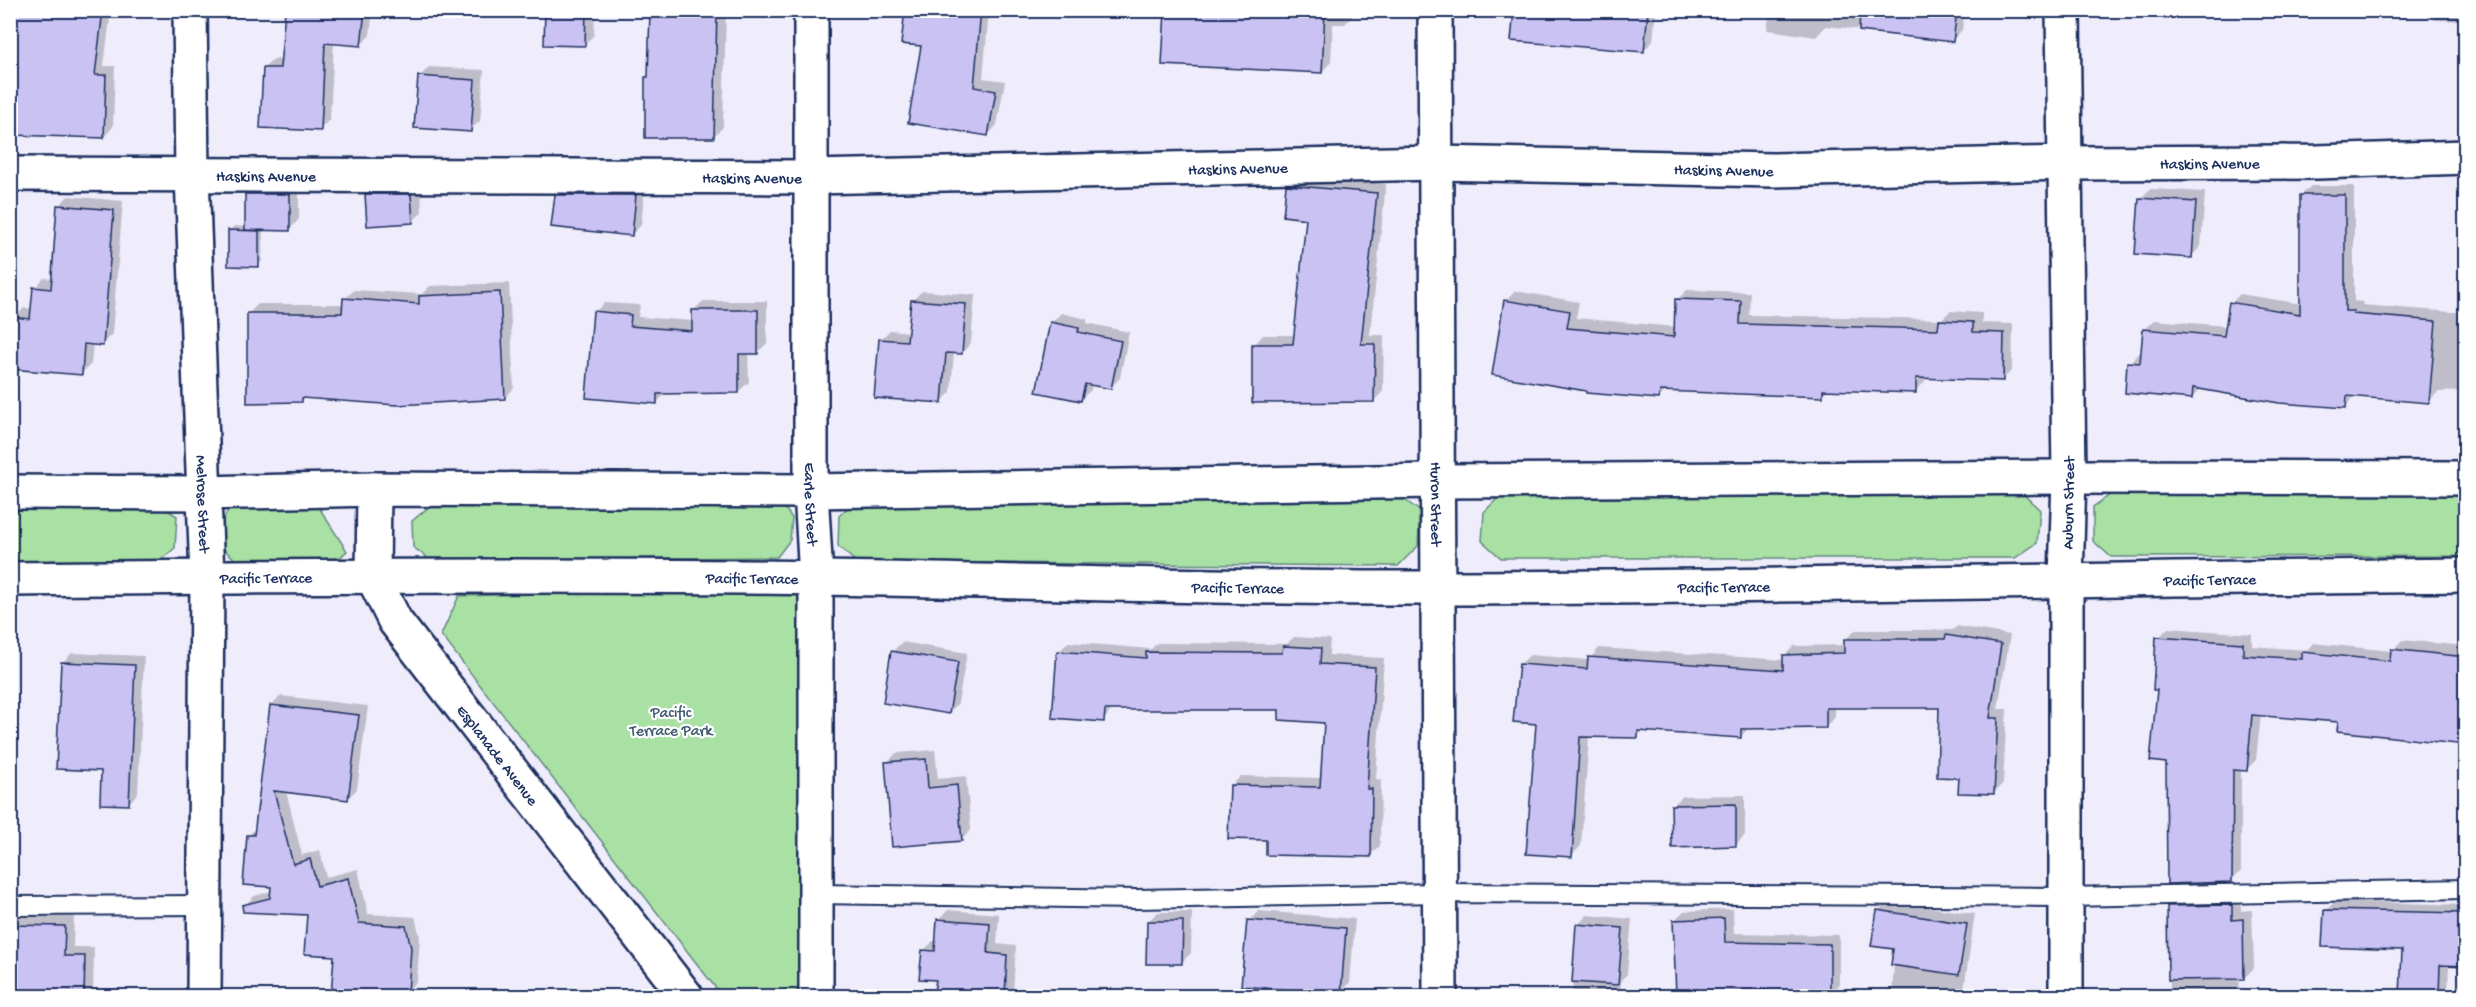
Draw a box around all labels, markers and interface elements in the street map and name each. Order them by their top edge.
street label: Haskins Avenue [2160,156,2260,176]
street label: Haskins Avenue [1188,160,1289,182]
street label: Haskins Avenue [1674,162,1775,183]
street label: Haskins Avenue [216,169,317,188]
street label: Haskins Avenue [702,171,803,190]
street label: Melrose Street [189,455,212,554]
street label: Auburn Street [2060,455,2081,550]
street label: Huron Street [1424,462,1444,548]
street label: Earle Street [798,463,820,548]
street label: Pacific Terrace [219,570,313,590]
street label: Pacific Terrace [705,571,799,591]
street label: Pacific Terrace [2162,572,2257,592]
street label: Pacific Terrace [1677,579,1771,599]
street label: Pacific Terrace [1190,580,1285,600]
street label: Esplanade Avenue [451,702,541,811]
park label: Pacific Terrace Park [629,705,714,742]

